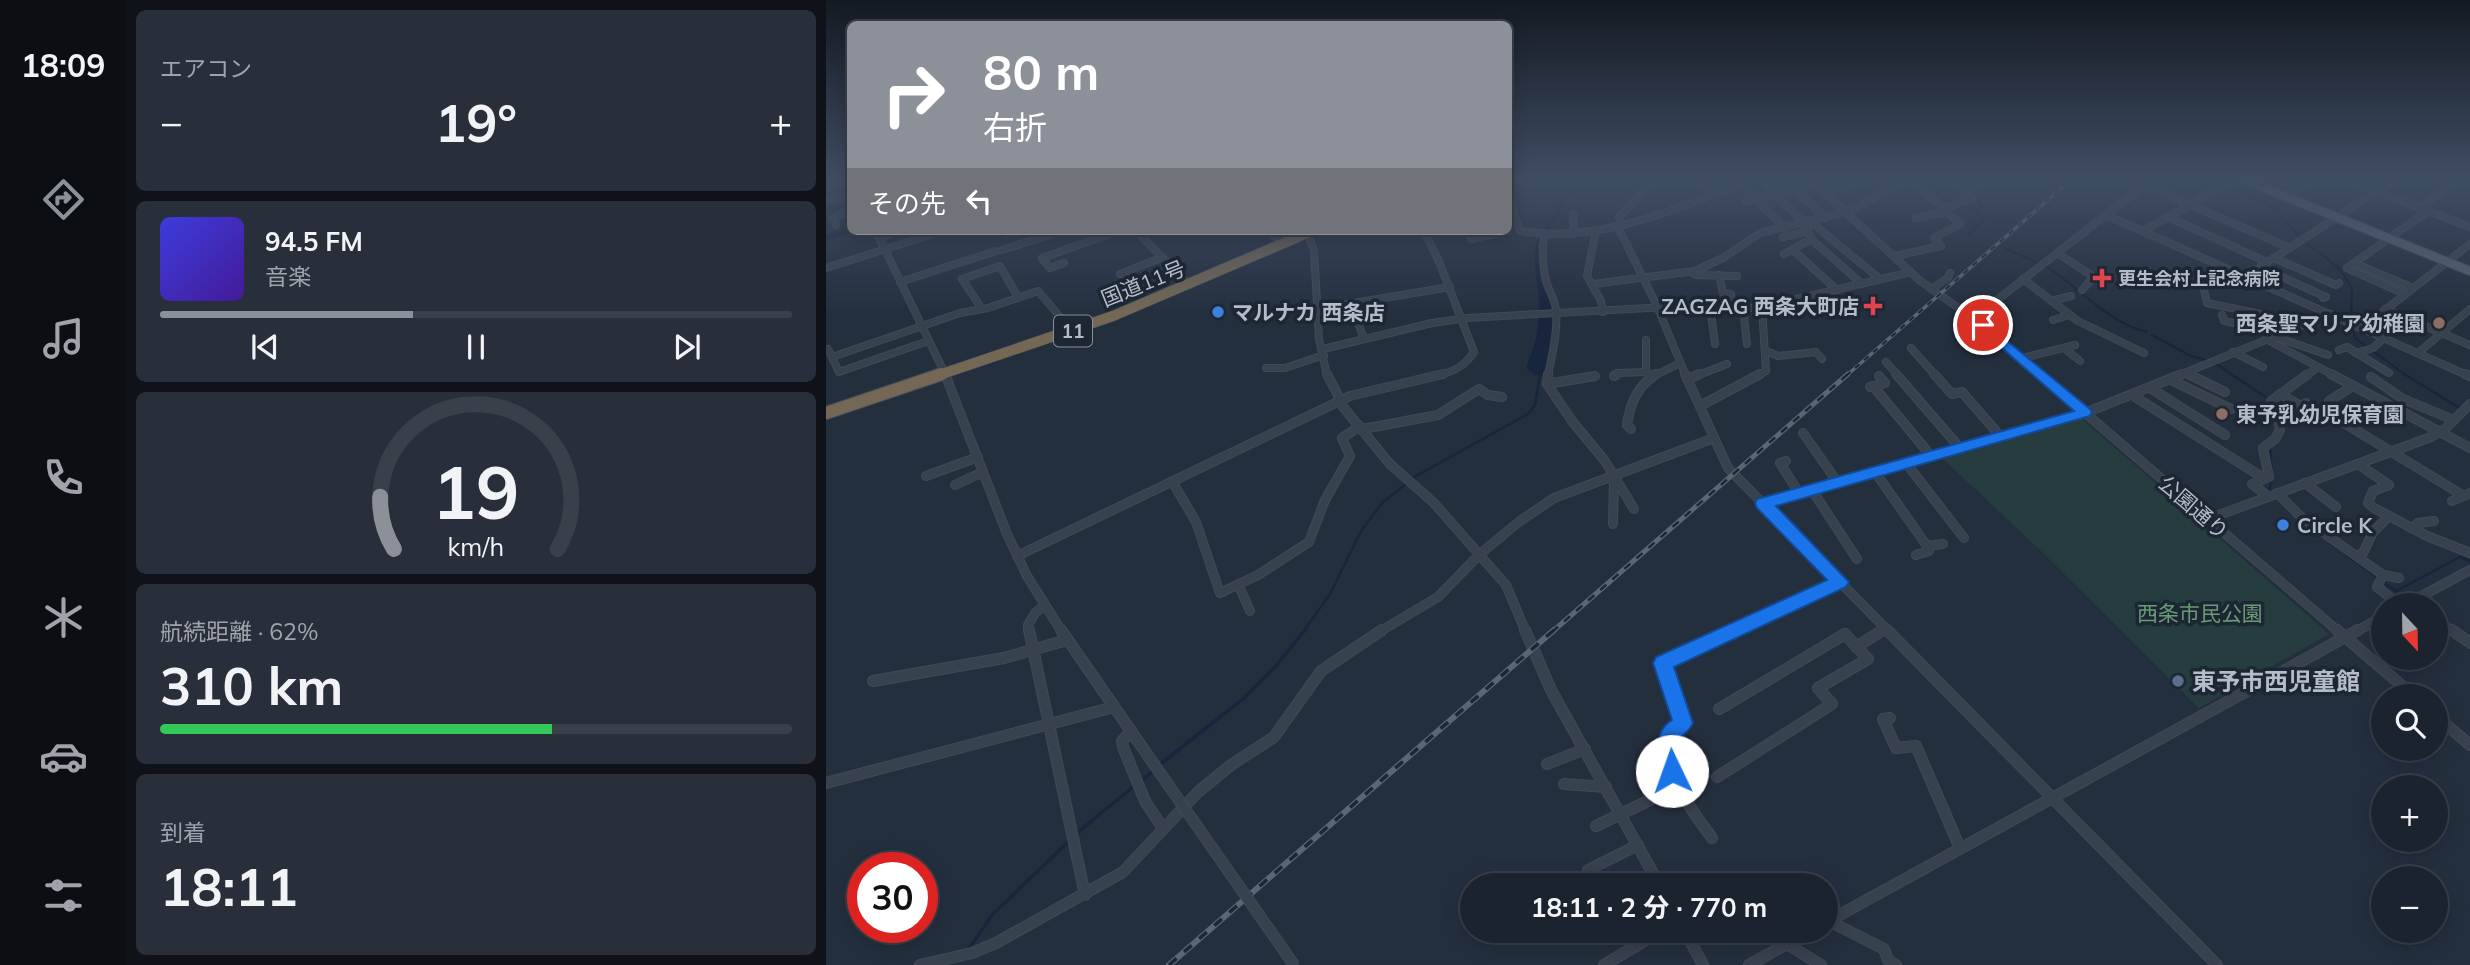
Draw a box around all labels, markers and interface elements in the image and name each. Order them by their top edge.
text: 80 m [983,41,1099,102]
text: 18:09 [21,45,105,85]
icon: right [868,49,959,140]
text: エアコン [160,54,252,83]
text: 19° [435,90,517,155]
text: − [160,98,183,146]
text: + [769,98,792,146]
text: 右折 [983,107,1047,147]
icon: directions [39,175,88,224]
icon: left [960,182,998,220]
text: その先 [868,187,946,220]
text: 94.5 FM [265,225,363,258]
street label: 国道11号 [1097,254,1189,312]
text: 音楽 [265,262,311,291]
place label: 更生会村上記念病院 [2118,267,2280,290]
marker: 更生会村上記念病院 [2092,268,2112,288]
place label: ZAGZAG 西条大町店 [1661,293,1859,319]
pin [1953,295,2013,355]
marker: ZAGZAG 西条大町店 [1865,298,1881,314]
place label: マルナカ 西条店 [1232,299,1385,325]
marker: マルナカ 西条店 [1210,304,1226,320]
icon: arrive [1964,306,2002,344]
place label: 西条聖マリア幼稚園 [2236,310,2425,336]
icon: music [39,314,88,363]
marker: 西条聖マリア幼稚園 [2431,315,2447,331]
road number: 11 [1054,316,1092,346]
icon: previous [246,328,284,366]
icon: pause [457,328,495,366]
icon: next [668,328,706,366]
place label: 東予乳幼児保育園 [2236,401,2404,427]
marker: 東予乳幼児保育園 [2214,406,2230,422]
text: 19 [432,446,520,537]
icon: phone [39,453,88,502]
street label: 公園通り [2154,470,2234,544]
place label: Circle K [2297,512,2373,538]
marker: Circle K [2275,517,2291,533]
text: km/h [448,530,504,561]
icon: climate [39,593,88,642]
north arrow [2371,593,2448,670]
map controls [2371,593,2448,943]
park label: 西条市民公園 [2137,600,2263,626]
text: 航続距離 · 62% [160,617,318,646]
text: 310 km [160,653,343,718]
place label: 東予市西児童館 [2192,666,2360,696]
marker: 東予市西児童館 [2170,673,2186,689]
button: search [2371,684,2448,761]
icon: car [39,732,88,781]
position arrow [1635,734,1709,808]
button: + [2371,775,2448,852]
text: 到着 [160,818,206,847]
speed limit sign: 30 [847,852,938,943]
text: 18:11 [160,854,298,919]
button: − [2371,866,2448,943]
icon: filters [39,871,88,920]
text: 18:11 · 2 分 · 770 m [1531,891,1767,924]

